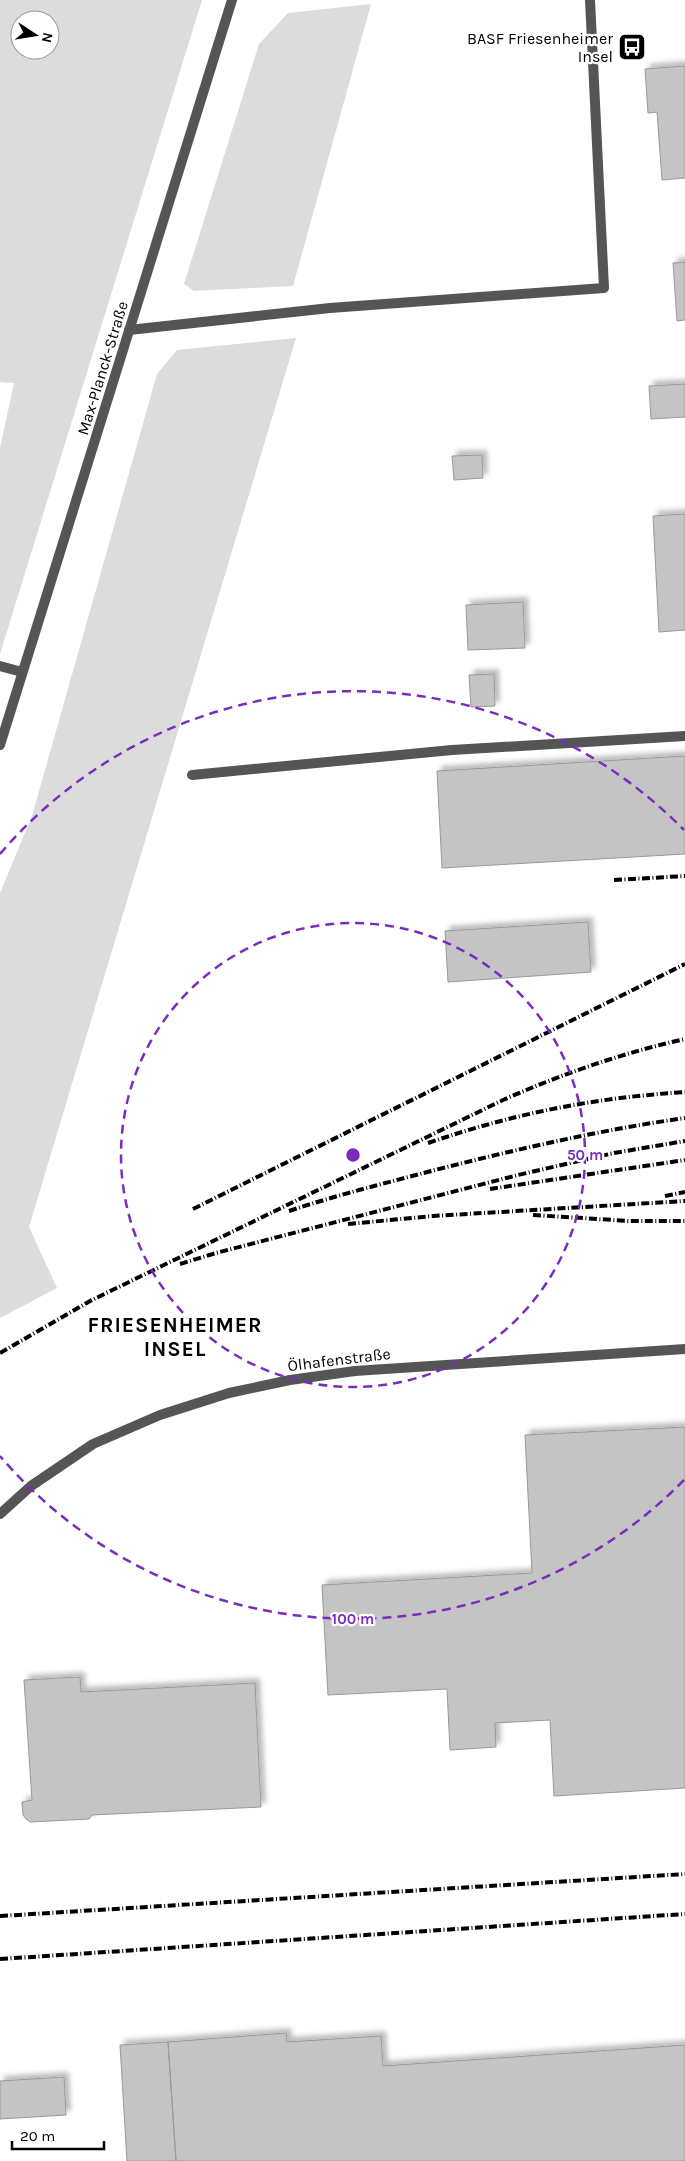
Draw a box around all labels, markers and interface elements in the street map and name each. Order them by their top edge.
north arrow [10,10,60,60]
place label: BASF Friesenheimer Insel [467,29,613,66]
text: N [38,31,57,44]
bus stop icon: BASF Friesenheimer Insel [617,32,647,62]
street label: Max-Planck-Straße [73,299,132,437]
centre of rings [344,1146,362,1164]
text: 50 m [567,1146,603,1164]
district label: FRIESENHEIMER INSEL [87,1313,263,1361]
street label: Ölhafenstraße [286,1344,392,1375]
text: 100 m [332,1610,374,1628]
scale bar [12,2118,105,2150]
text: 20 m [20,2127,55,2145]

